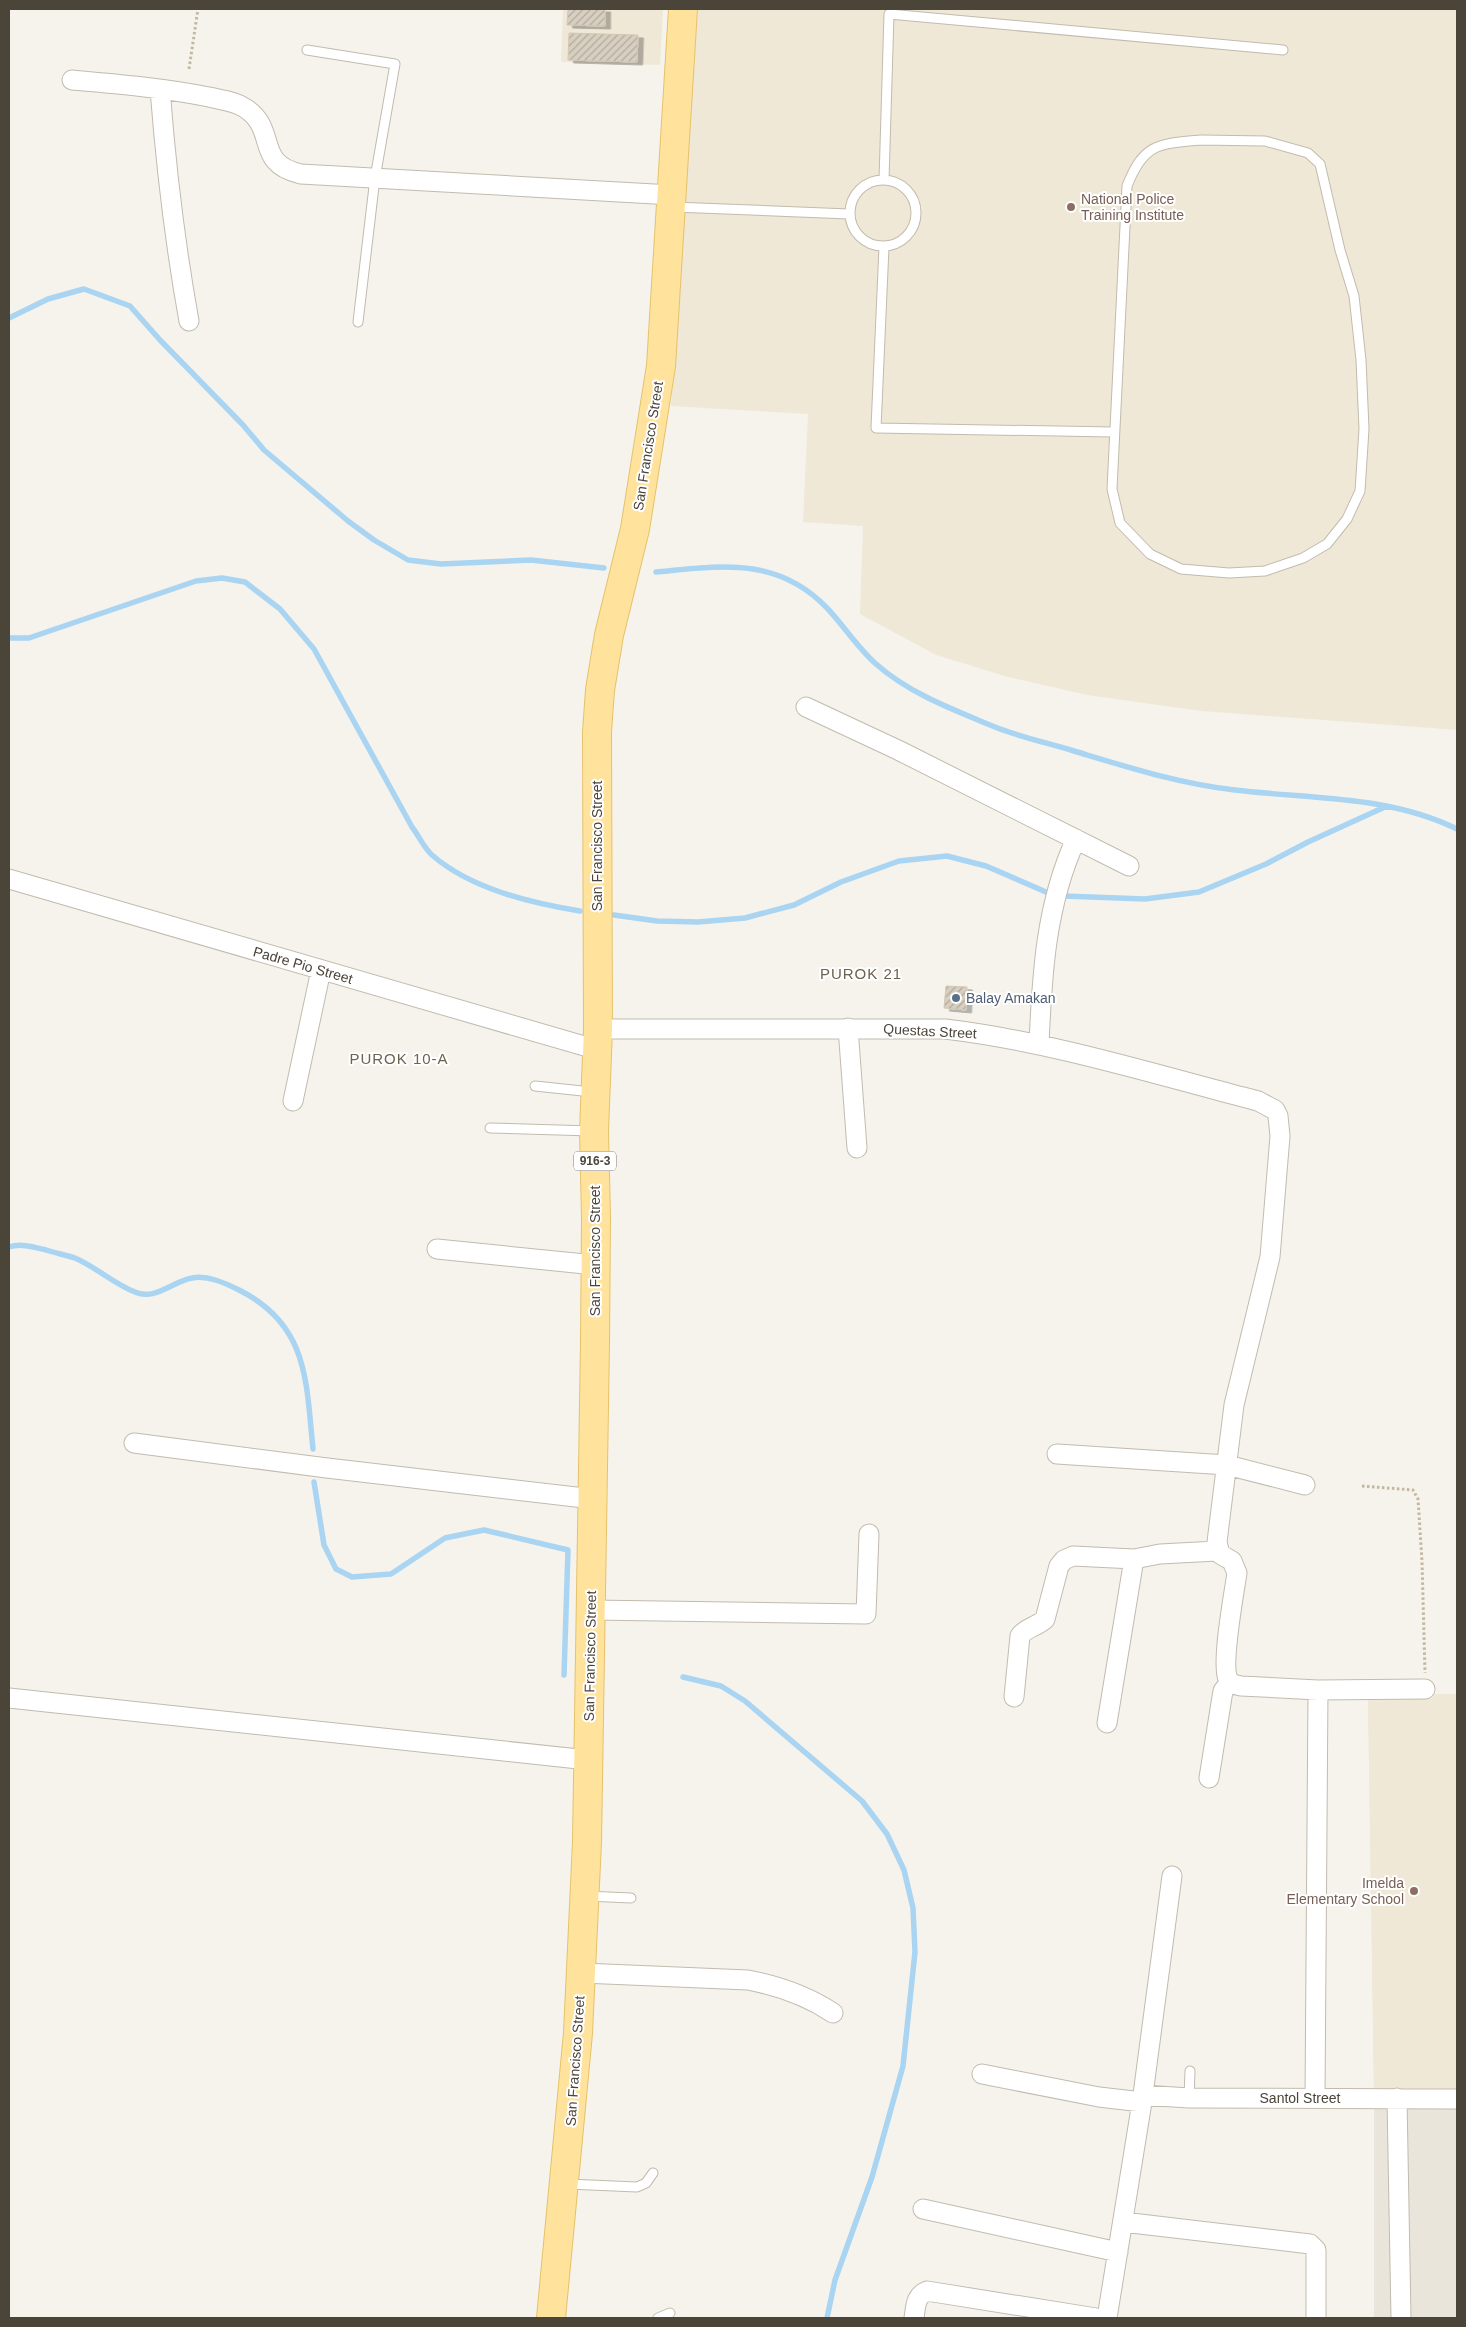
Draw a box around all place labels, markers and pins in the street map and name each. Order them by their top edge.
place label: National Police Training Institute [1081,191,1184,223]
marker: National Police Training Institute [1065,201,1077,213]
place label: Balay Amakan [966,990,1056,1006]
marker: Balay Amakan [950,992,962,1004]
place label: Imelda Elementary School [1286,1875,1404,1907]
marker: Imelda Elementary School [1408,1885,1420,1897]

